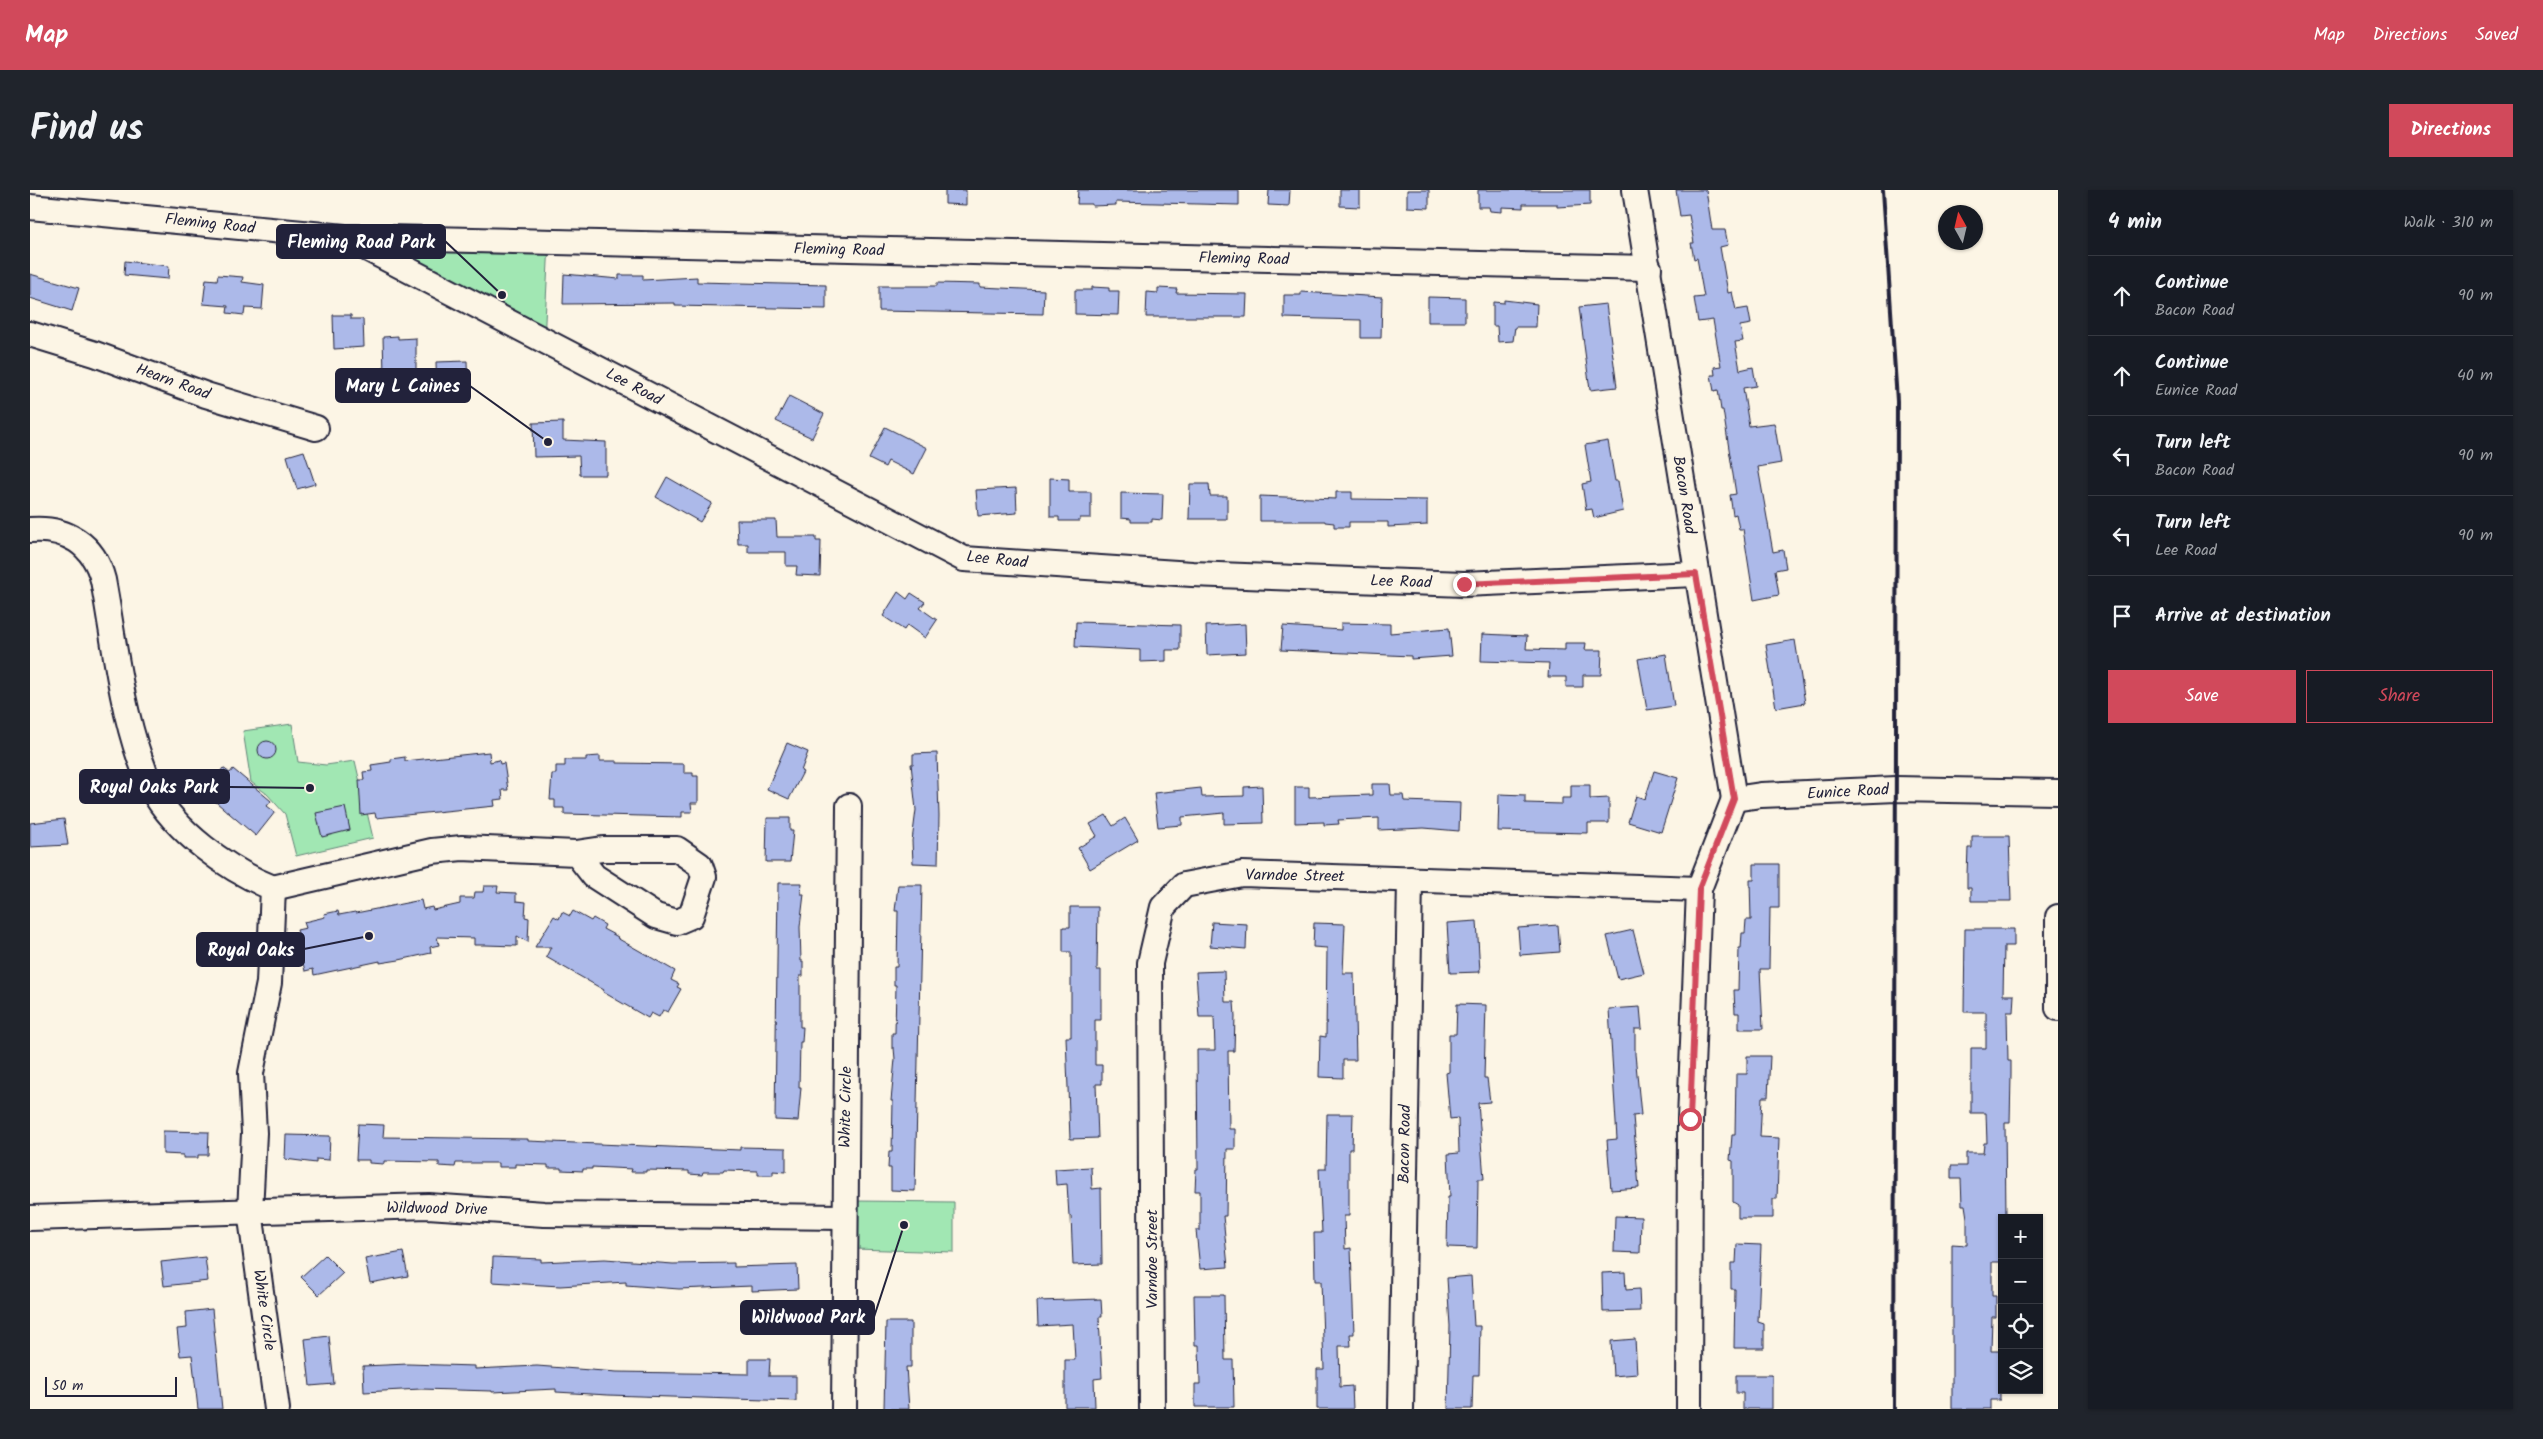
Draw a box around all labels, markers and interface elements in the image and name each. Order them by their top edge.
text: Map [25,16,68,55]
text: Map [2313,21,2345,50]
text: Directions [2373,21,2447,50]
text: Saved [2475,21,2518,50]
text: Find us [30,102,143,158]
button: Directions [2389,104,2513,157]
north arrow [1938,205,1983,250]
text: 4 min [2108,206,2162,239]
street label: Fleming Road [164,207,257,241]
text: Walk · 310 m [2404,210,2493,235]
callout: Fleming Road Park [277,225,445,258]
text: Fleming Road Park [287,229,436,258]
street label: Fleming Road [793,237,886,263]
street label: Fleming Road [1198,246,1291,272]
text: Continue [2155,268,2228,298]
icon: ahead [2108,282,2136,310]
text: 90 m [2458,283,2493,308]
text: Bacon Road [2155,298,2234,323]
text: Continue [2155,348,2228,378]
street label: Hearn Road [132,357,215,407]
street label: Lee Road [601,361,668,413]
icon: ahead [2108,362,2136,390]
text: 40 m [2457,363,2493,388]
callout: Mary L Caines [336,369,470,402]
text: Mary L Caines [346,373,461,402]
text: Eunice Road [2155,378,2237,403]
text: Turn left [2155,428,2230,458]
icon: left [2108,442,2136,470]
text: 90 m [2458,443,2493,468]
street label: Bacon Road [1665,454,1703,537]
text: Bacon Road [2155,458,2234,483]
text: Turn left [2155,508,2230,538]
icon: left [2108,522,2136,550]
text: 90 m [2458,523,2493,548]
text: Lee Road [2155,538,2217,563]
street label: Lee Road [965,544,1030,576]
street label: Lee Road [1370,568,1433,596]
route end [1453,573,1476,596]
text: Arrive at destination [2155,601,2331,631]
icon: arrive [2108,602,2136,630]
button: Save [2108,670,2296,723]
button: Share [2306,670,2493,723]
callout: Royal Oaks Park [80,770,229,803]
text: Royal Oaks Park [90,774,219,803]
street label: Eunice Road [1806,777,1891,807]
street label: Varndoe Street [1245,863,1346,889]
callout: Royal Oaks [197,933,304,966]
text: Royal Oaks [208,937,295,966]
street label: White Circle [833,1066,859,1148]
street label: Bacon Road [1392,1103,1418,1184]
route start [1679,1108,1702,1131]
street label: Wildwood Drive [386,1196,488,1222]
street label: Varndoe Street [1140,1209,1165,1309]
map controls [1998,1214,2043,1394]
button: + [1998,1214,2043,1259]
button: − [1998,1259,2043,1304]
street label: White Circle [246,1268,282,1352]
callout: Wildwood Park [741,1301,874,1334]
text: Wildwood Park [751,1304,866,1333]
button: locate [1998,1304,2043,1349]
button: layers [1998,1349,2043,1394]
scale bar [45,1374,178,1397]
text: 50 m [52,1375,83,1397]

